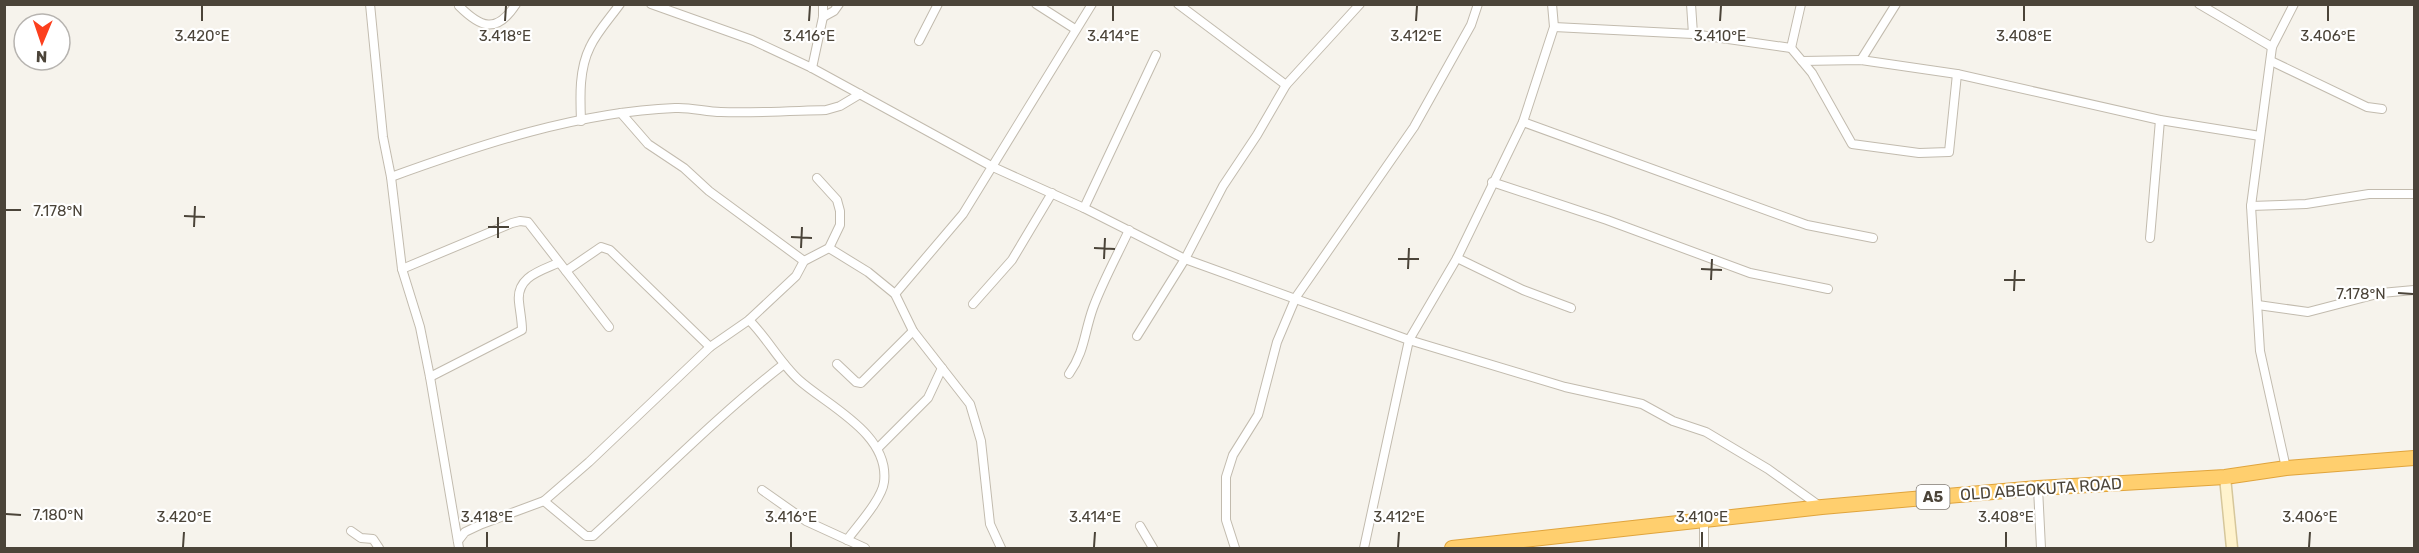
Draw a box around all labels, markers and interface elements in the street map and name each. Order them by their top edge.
north arrow [12,12,72,72]
text: 3.420°E [174,27,230,45]
text: 3.418°E [479,27,531,45]
text: 3.416°E [783,27,835,45]
text: 3.414°E [1087,27,1139,45]
text: 3.412°E [1390,27,1442,45]
text: 3.410°E [1694,27,1746,45]
text: 3.408°E [1996,27,2052,45]
text: 3.406°E [2300,27,2356,45]
text: N [35,47,48,66]
text: 7.178°N [33,202,83,220]
text: 7.178°N [2336,285,2386,303]
street label: OLD ABEOKUTA ROAD [1959,474,2123,504]
road number: A5 [1916,485,1950,509]
text: 7.180°N [32,506,84,524]
text: 3.420°E [156,508,212,526]
text: 3.418°E [461,508,513,526]
text: 3.416°E [765,508,817,526]
text: 3.414°E [1069,508,1121,526]
text: 3.412°E [1373,508,1425,526]
text: 3.410°E [1676,508,1728,526]
text: 3.408°E [1978,508,2034,526]
text: 3.406°E [2282,508,2338,526]

